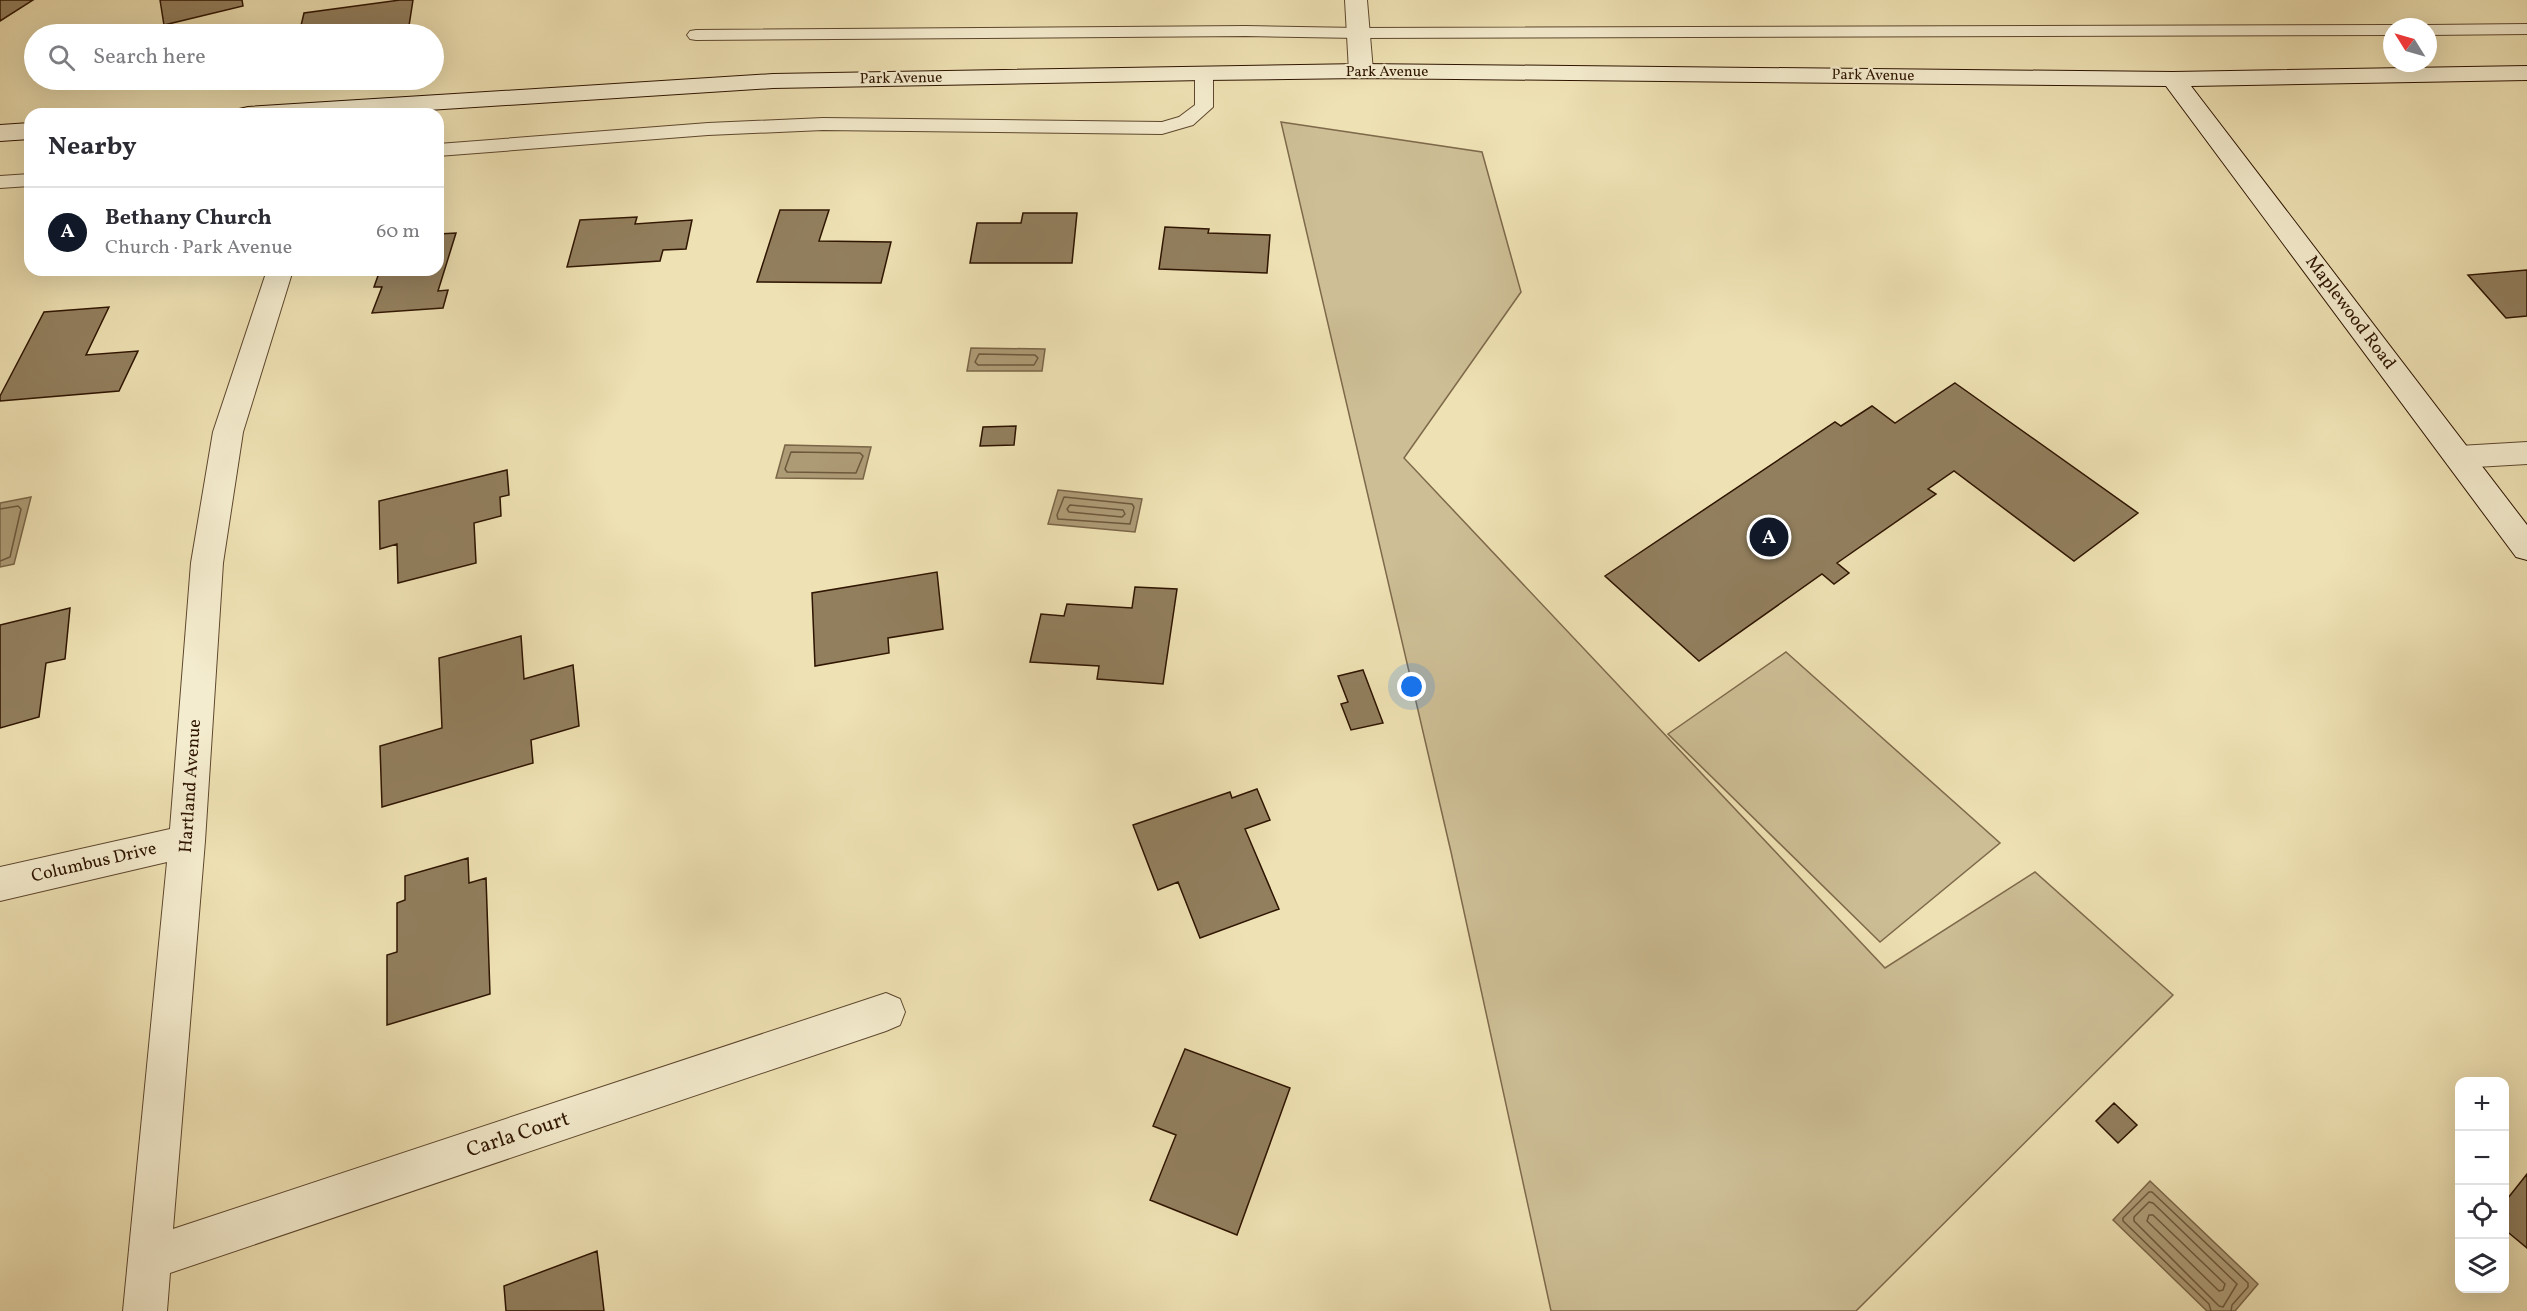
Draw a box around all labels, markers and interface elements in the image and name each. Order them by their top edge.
north arrow [2383,18,2437,72]
search box [24,24,444,90]
icon: search [45,41,78,74]
text: Search here [93,42,206,73]
street label: Park Avenue [1346,62,1428,83]
street label: Park Avenue [1831,65,1915,87]
street label: Park Avenue [859,68,943,90]
text: Nearby [48,129,137,165]
text: Bethany Church [105,203,272,234]
text: A [60,218,75,246]
text: 60 m [376,218,420,246]
text: Church · Park Avenue [105,234,292,262]
street label: Maplewood Road [2299,251,2401,375]
pin: A [1750,514,1788,560]
your location [1397,672,1426,701]
street label: Hartland Avenue [174,718,208,854]
street label: Columbus Drive [29,836,159,890]
map controls [2455,1077,2509,1293]
button: + [2455,1077,2509,1131]
street label: Carla Court [463,1105,573,1165]
button: − [2455,1131,2509,1185]
button: locate [2455,1185,2509,1239]
button: layers [2455,1239,2509,1293]

